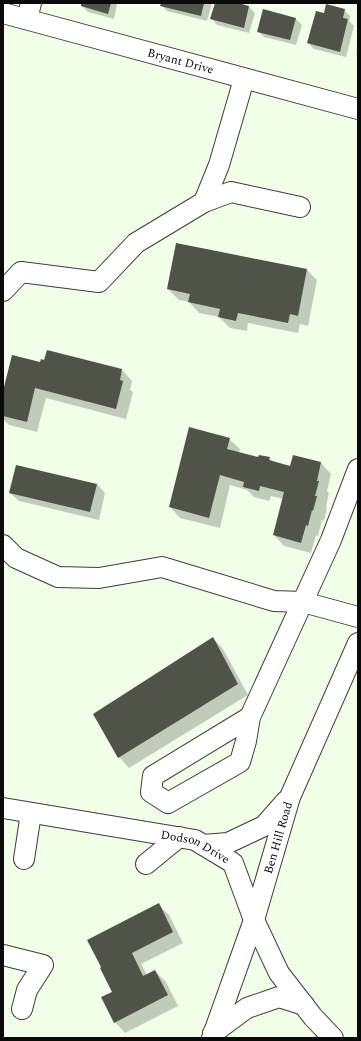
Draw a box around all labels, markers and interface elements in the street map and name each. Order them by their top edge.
street label: Bryant Drive [145,43,216,80]
street label: Ben Hill Road [259,799,298,876]
street label: Dodson Drive [159,825,233,869]

